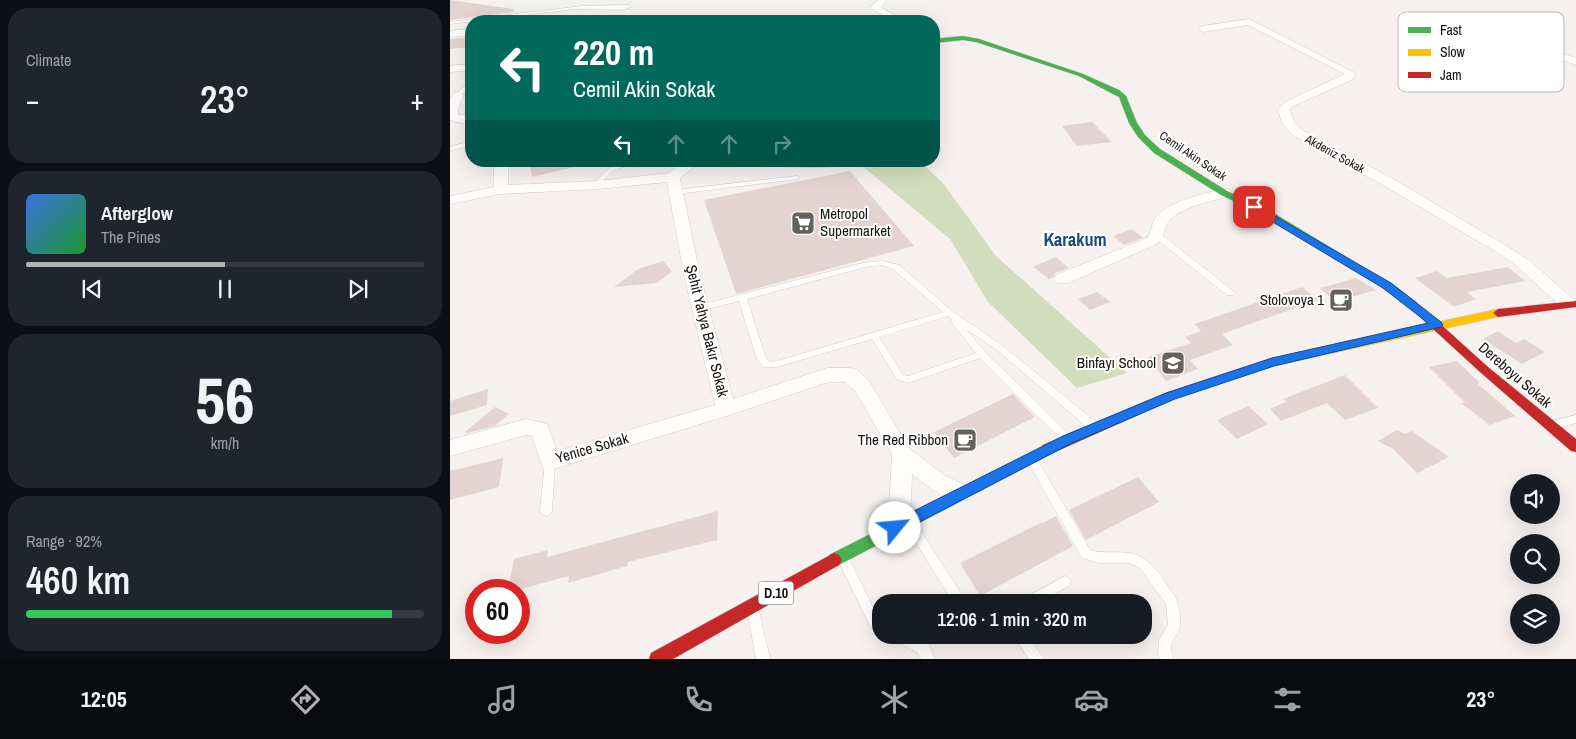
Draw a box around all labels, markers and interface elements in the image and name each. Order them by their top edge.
legend [1398,12,1564,92]
text: Fast [1440,21,1462,39]
text: 220 m [573,29,654,76]
icon: left [490,35,555,100]
text: Slow [1440,43,1466,61]
text: Climate [26,49,71,71]
text: Jam [1440,66,1462,84]
text: 23° [200,74,250,125]
text: Cemil Akin Sokak [573,74,715,104]
text: − [26,81,39,119]
text: + [411,81,424,119]
street label: Cemil Akin Sokak [1156,128,1230,184]
icon: left [609,130,637,158]
icon: ahead [662,130,690,158]
icon: ahead [715,130,743,158]
icon: right [768,130,796,158]
street label: Akdeniz Sokak [1302,131,1368,177]
pin [1233,186,1275,228]
icon: arrive [1240,193,1268,221]
text: Afterglow [101,200,173,226]
place label: Metropol Supermarket [820,203,891,241]
supermarket icon: Metropol Supermarket [790,210,816,236]
text: The Pines [101,226,161,248]
district label: Karakum [1043,227,1107,252]
street label: Şehit Yahya Bakır Sokak [681,263,734,400]
icon: previous [78,275,106,303]
icon: pause [211,275,239,303]
icon: next [344,275,372,303]
cafe icon: Stolovoya 1 [1328,287,1354,313]
place label: Stolovoya 1 [1260,289,1324,310]
street label: Dereboyu Sokak [1474,337,1557,413]
school or university icon: Binfayı School [1160,350,1186,376]
place label: Binfayı School [1077,352,1156,373]
text: 56 [195,356,255,443]
street label: Yenice Sokak [553,427,632,468]
cafe icon: The Red Ribbon [952,427,978,453]
place label: The Red Ribbon [858,429,948,450]
text: km/h [211,432,239,454]
map controls [1510,474,1560,644]
button: sound [1510,474,1560,524]
position arrow [868,501,920,553]
text: Range · 92% [26,530,102,552]
button: search [1510,534,1560,584]
text: 460 km [26,555,130,606]
speed limit sign: 60 [465,579,530,644]
road number: D.10 [758,582,794,604]
button: layers [1510,594,1560,644]
text: 12:06 · 1 min · 320 m [937,606,1087,632]
icon: directions [288,682,323,717]
icon: music [485,682,520,717]
icon: phone [681,682,716,717]
icon: climate [877,682,912,717]
icon: car [1074,682,1109,717]
icon: filters [1270,682,1305,717]
text: 12:05 [81,684,127,714]
text: 23° [1466,684,1495,714]

